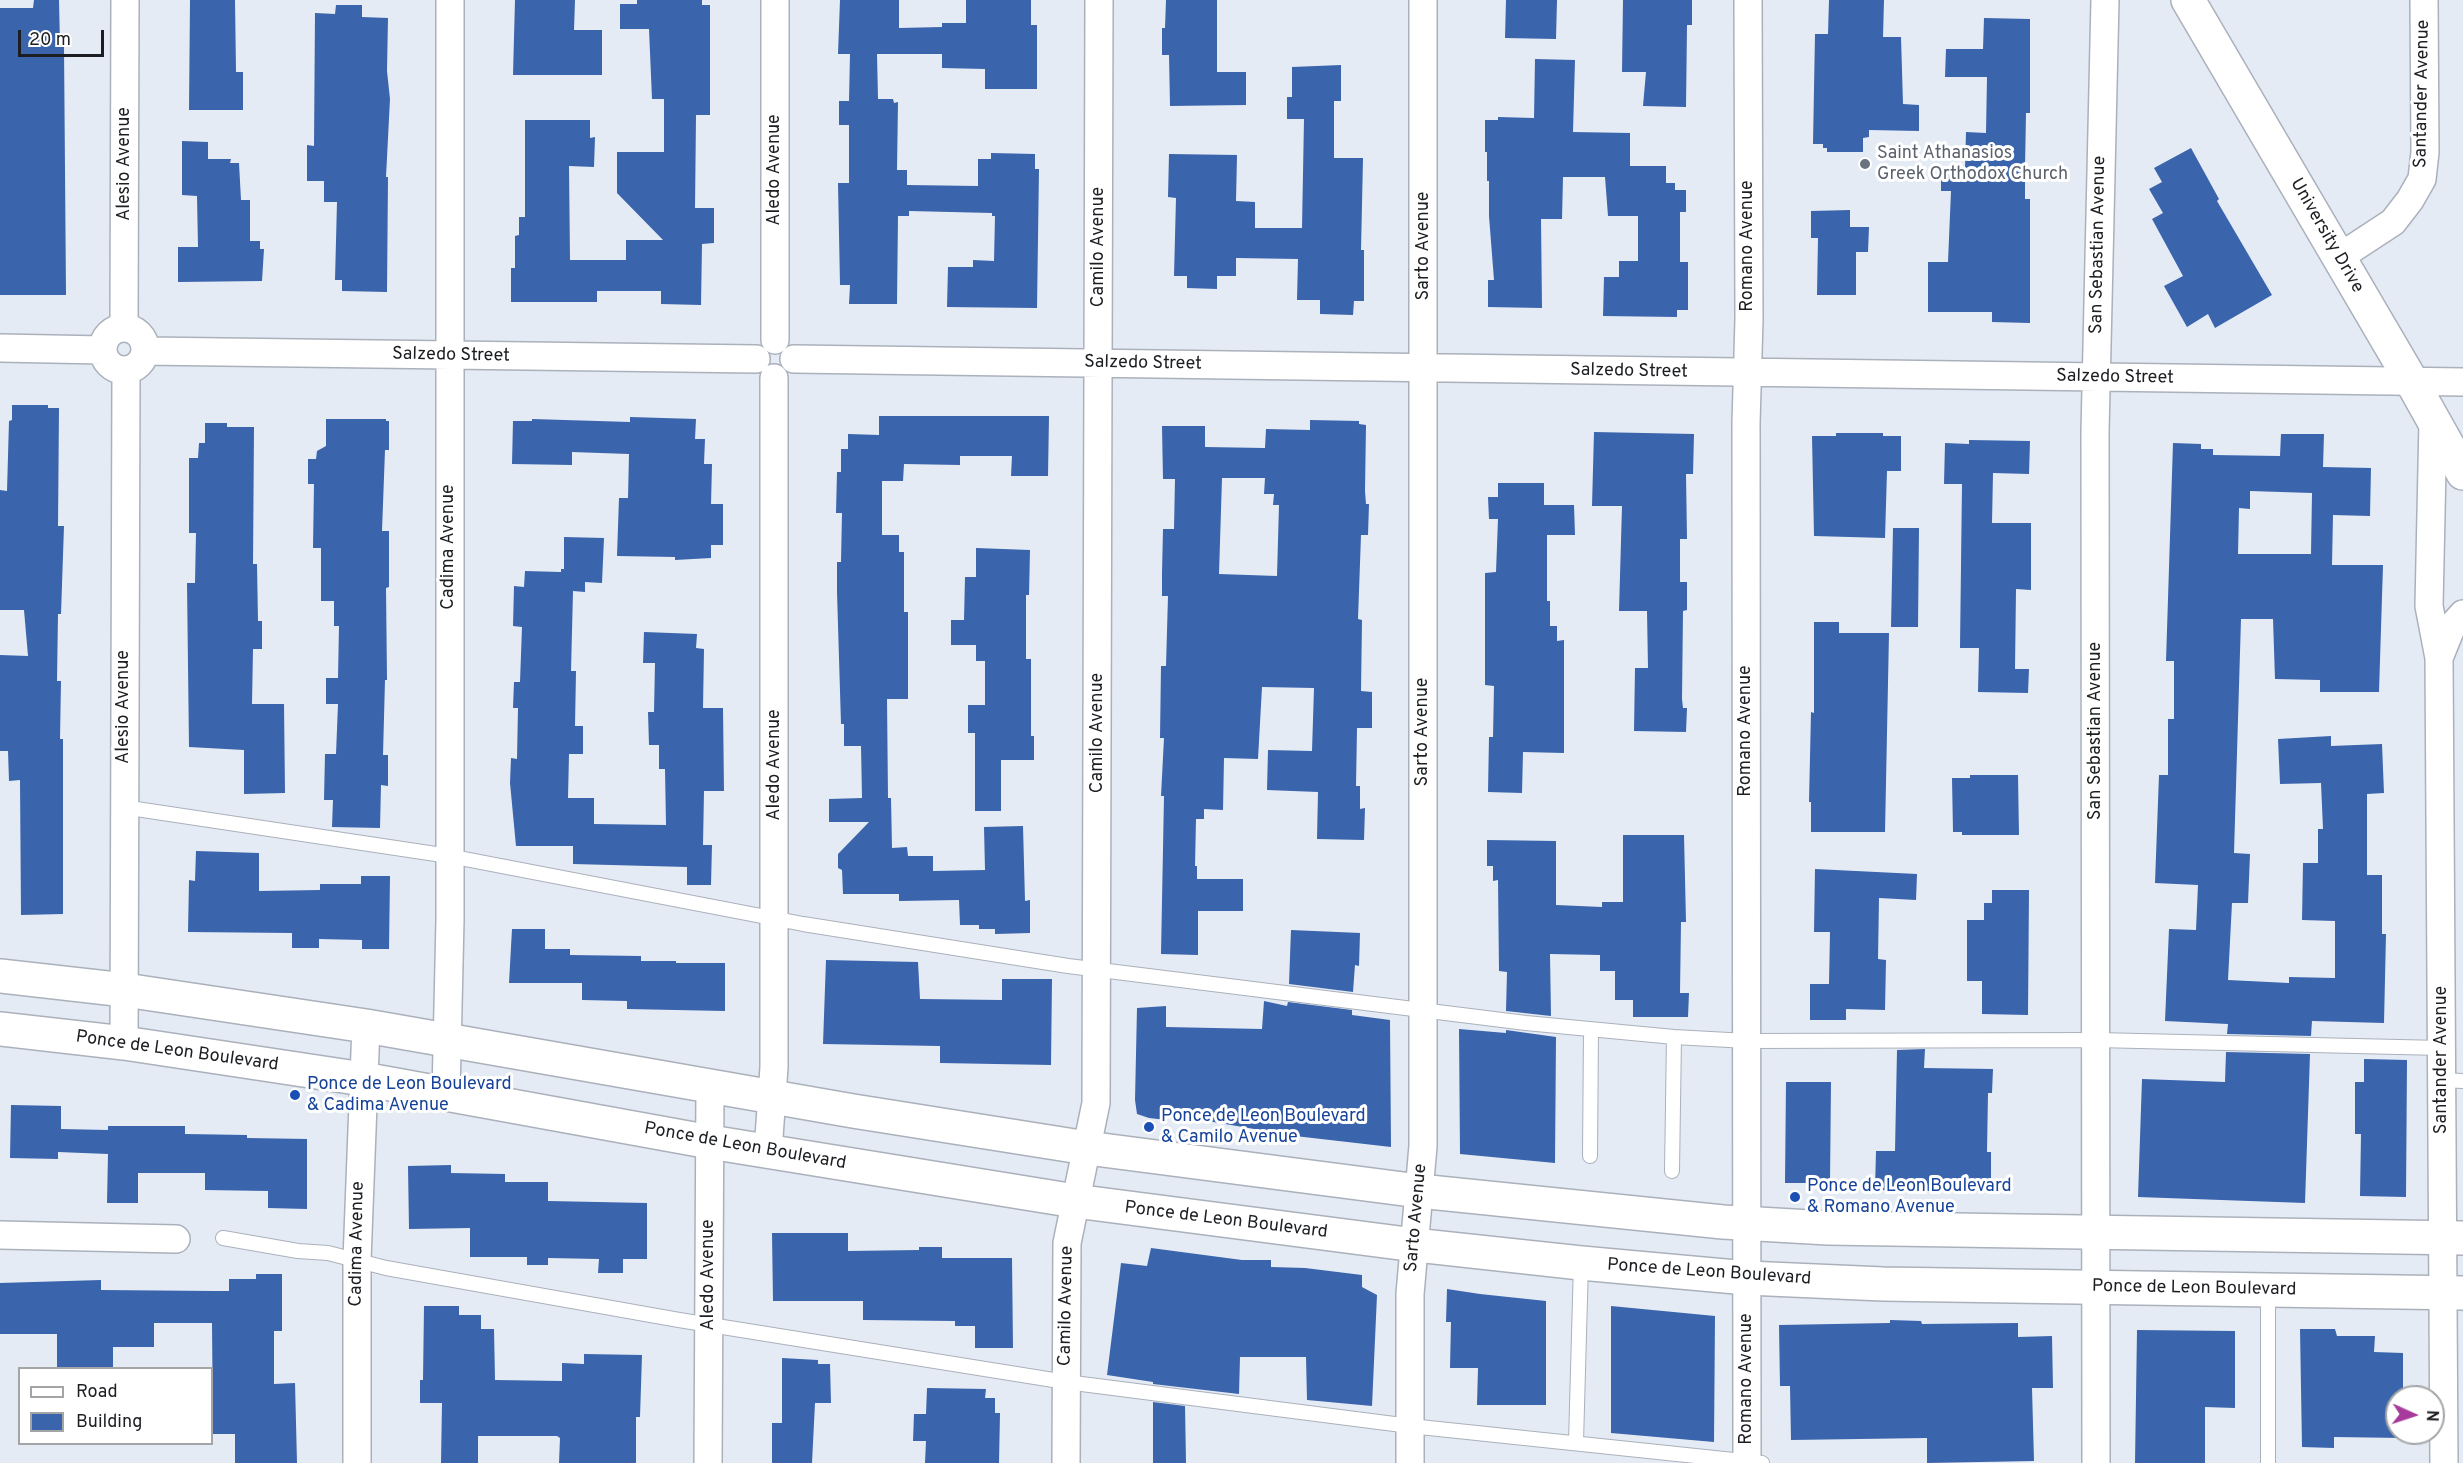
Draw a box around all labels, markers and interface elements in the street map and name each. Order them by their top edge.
scale bar [21,18,106,56]
street label: Santander Avenue [2411,20,2435,168]
text: 20 m [29,29,71,52]
street label: Alesio Avenue [114,107,136,221]
street label: Aledo Avenue [764,114,786,226]
place label: Saint Athanasios Greek Orthodox Church [1877,143,2068,186]
street label: San Sebastian Avenue [2087,156,2111,334]
marker: Saint Athanasios Greek Orthodox Church [1858,157,1872,171]
street label: University Drive [2284,175,2368,297]
street label: Romano Avenue [1737,180,1759,312]
street label: Camilo Avenue [1088,187,1110,307]
street label: Sarto Avenue [1413,192,1435,300]
street label: Salzedo Street [392,344,510,368]
street label: Salzedo Street [1084,352,1202,376]
street label: Salzedo Street [1570,360,1688,384]
street label: Salzedo Street [2056,366,2174,390]
street label: Cadima Avenue [438,484,460,610]
street label: San Sebastian Avenue [2085,642,2107,820]
street label: Alesio Avenue [113,650,135,764]
street label: Romano Avenue [1735,665,1757,797]
street label: Camilo Avenue [1087,673,1109,793]
street label: Sarto Avenue [1412,678,1434,786]
street label: Aledo Avenue [764,709,786,821]
street label: Santander Avenue [2431,986,2453,1134]
street label: Ponce de Leon Boulevard [74,1027,280,1077]
place label: Ponce de Leon Boulevard & Cadima Avenue [307,1074,512,1116]
marker: Ponce de Leon Boulevard & Cadima Avenue [288,1088,302,1102]
place label: Ponce de Leon Boulevard & Camilo Avenue [1161,1106,1366,1148]
street label: Ponce de Leon Boulevard [642,1119,848,1175]
marker: Ponce de Leon Boulevard & Camilo Avenue [1142,1120,1156,1134]
street label: Sarto Avenue [1401,1163,1433,1273]
place label: Ponce de Leon Boulevard & Romano Avenue [1807,1176,2012,1218]
street label: Cadima Avenue [346,1181,370,1307]
marker: Ponce de Leon Boulevard & Romano Avenue [1788,1190,1802,1204]
street label: Ponce de Leon Boulevard [1123,1198,1329,1244]
street label: Aledo Avenue [698,1219,720,1331]
street label: Camilo Avenue [1055,1246,1079,1366]
street label: Ponce de Leon Boulevard [1606,1255,1812,1291]
street label: Ponce de Leon Boulevard [2092,1276,2296,1302]
street label: Romano Avenue [1736,1313,1758,1445]
legend [18,1367,213,1445]
text: Road [76,1381,118,1404]
north arrow [2385,1385,2445,1445]
text: N [2421,1410,2441,1422]
text: Building [76,1411,142,1434]

